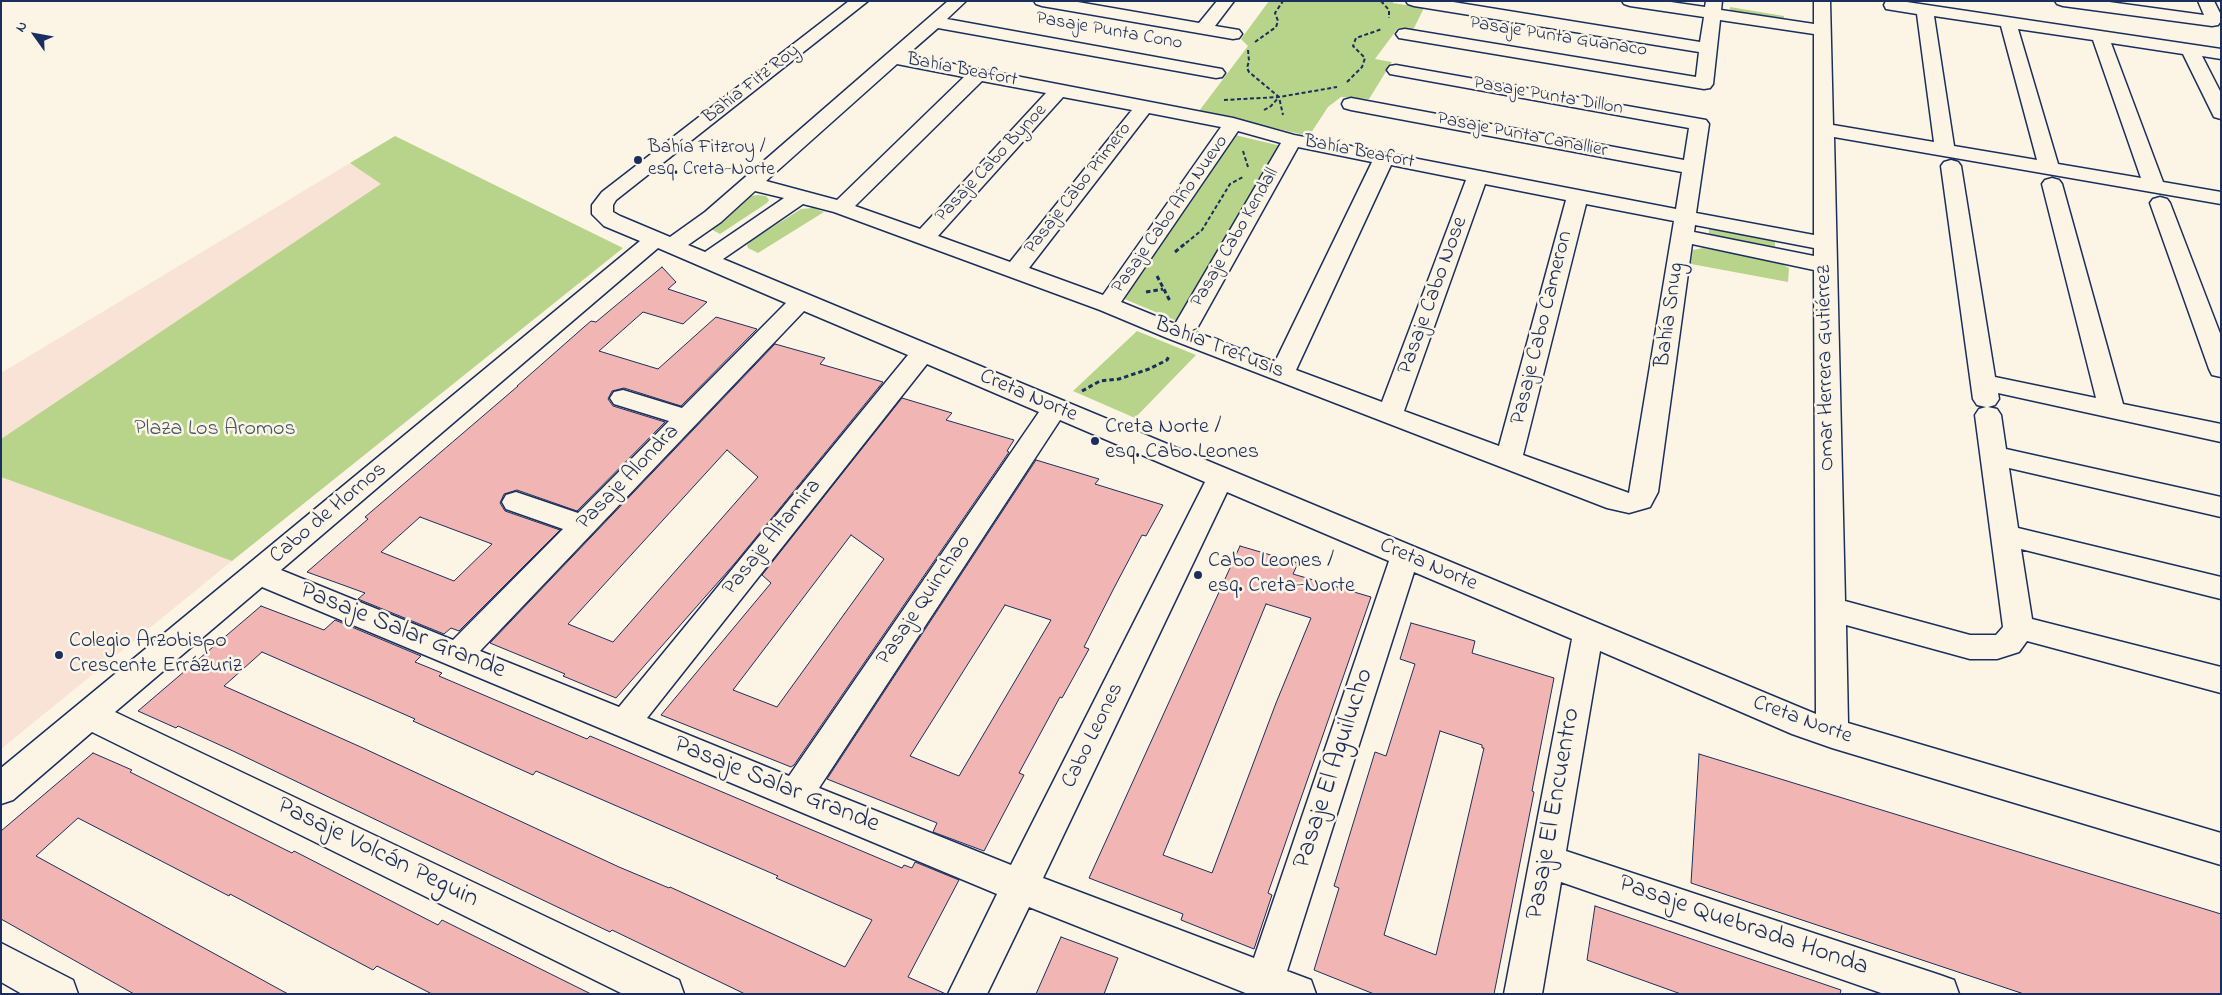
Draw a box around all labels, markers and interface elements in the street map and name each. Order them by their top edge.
street label: Pasaje Punta Cono [1034,8,1184,56]
north arrow [10,10,60,60]
street label: Pasaje Punta Guanaco [1468,13,1648,63]
text: N [10,17,33,36]
street label: Bahía Fitz Roy [699,40,805,130]
street label: Bahía Beafort [905,49,1019,93]
street label: Pasaje Punta Dillon [1471,73,1625,121]
street label: Pasaje Cabo Bynoe [931,100,1053,228]
street label: Pasaje Punta Canallier [1435,108,1609,164]
street label: Pasaje Cabo Primero [1021,119,1137,259]
street label: Bahía Beafort [1302,131,1416,175]
street label: Pasaje Cabo Año Nuevo [1108,132,1234,298]
place label: Bahía Fitzroy / esq. Creta-Norte [648,138,775,182]
marker: Bahía Fitzroy / esq. Creta-Norte [632,154,644,166]
street label: Pasaje Cabo Kendall [1187,164,1285,312]
street label: Pasaje Cabo Nose [1393,213,1475,379]
street label: Pasaje Cabo Cameron [1506,228,1580,428]
street label: Bahía Snug [1651,261,1691,369]
street label: Omar Herrera Gutiérrez [1812,265,1842,471]
street label: Bahía Trefusis [1150,312,1288,386]
street label: Creta Norte [975,365,1081,429]
place label: Creta Norte / esq. Cabo Leones [1105,415,1259,466]
park label: Plaza Los Aromos [134,417,296,443]
street label: Pasaje Alondra [572,420,686,536]
marker: Creta Norte / esq. Cabo Leones [1089,435,1101,447]
street label: Cabo de Hornos [265,457,393,571]
street label: Pasaje Altamira [718,474,828,602]
street label: Pasaje Quinchao [872,531,978,671]
street label: Creta Norte [1375,534,1481,598]
place label: Cabo Leones / esq. Creta-Norte [1208,549,1355,600]
marker: Cabo Leones / esq. Creta-Norte [1192,569,1204,581]
street label: Pasaje Salar Grande [294,576,510,688]
place label: Colegio Arzobispo Crescente Errázuriz [69,629,242,680]
marker: Colegio Arzobispo Crescente Errázuriz [53,649,65,661]
street label: Pasaje El Aguilucho [1288,665,1382,873]
street label: Cabo Leones [1057,679,1131,793]
street label: Creta Norte [1749,691,1855,751]
street label: Pasaje El Encuentro [1521,706,1589,922]
street label: Pasaje Salar Grande [668,730,884,842]
street label: Pasaje Volcán Peguin [271,792,483,916]
street label: Pasaje Quebrada Honda [1614,870,1872,984]

